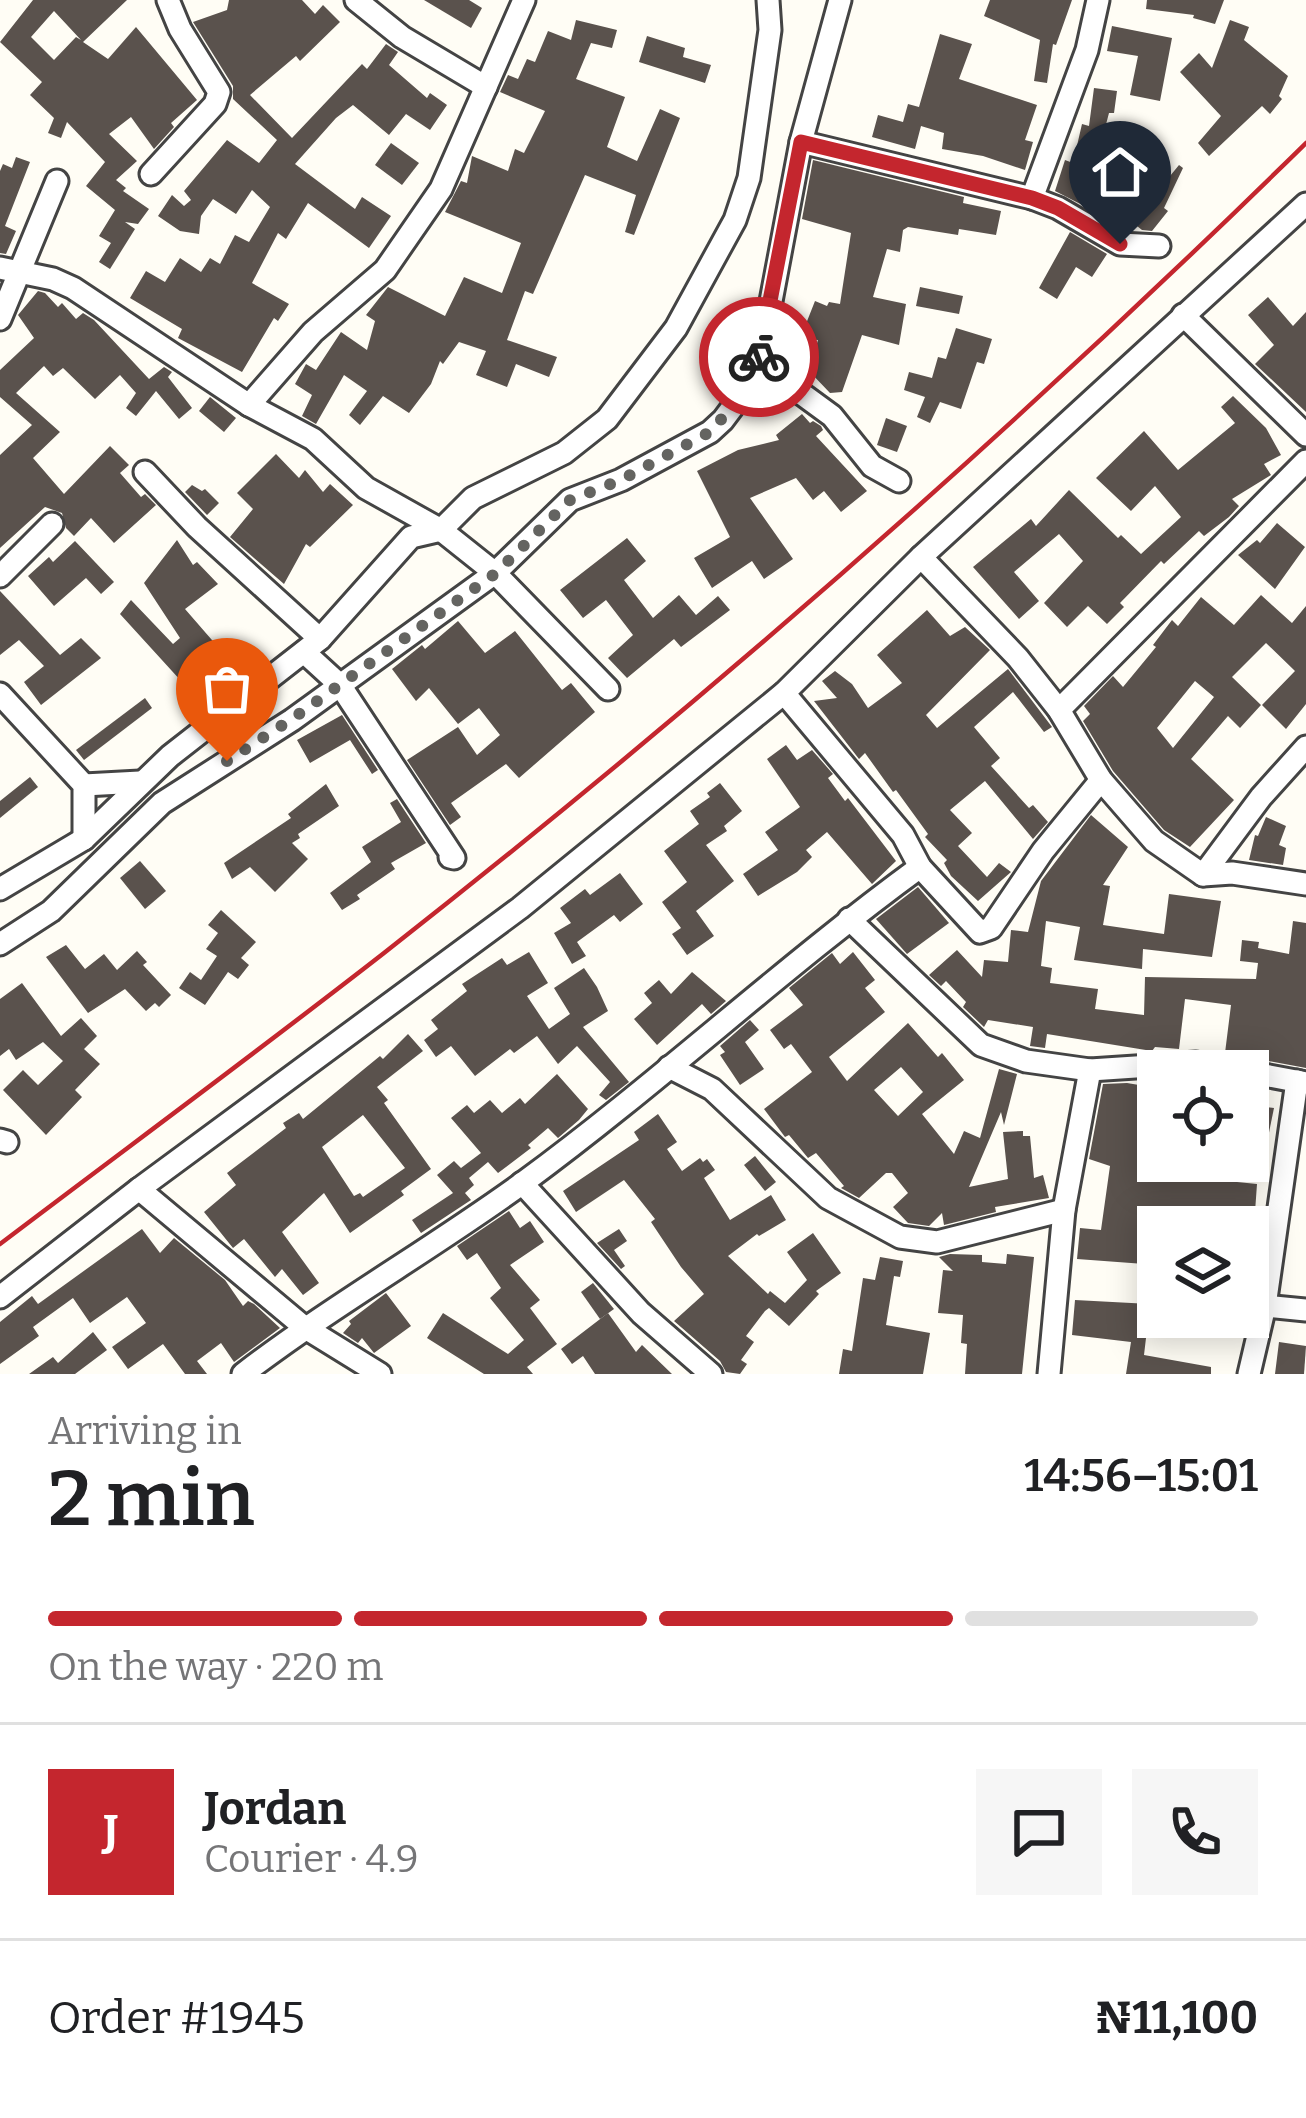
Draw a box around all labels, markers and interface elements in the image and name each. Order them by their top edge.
pin [1069,121,1171,244]
icon: home [1087,139,1153,205]
courier [699,297,819,417]
icon: bike [726,324,792,390]
pin [176,638,278,761]
icon: bag [194,656,260,722]
map controls [1137,1050,1269,1338]
button: locate [1137,1050,1269,1182]
button: layers [1137,1206,1269,1338]
text: Arriving in [48,1408,242,1454]
text: 14:56–15:01 [1024,1449,1258,1503]
text: 2 min [48,1452,255,1546]
text: On the way · 220 m [48,1644,384,1690]
button: chat [976,1769,1102,1895]
button: phone [1132,1769,1258,1895]
text: Jordan [204,1782,346,1836]
text: J [103,1805,119,1859]
text: Courier · 4.9 [204,1836,419,1882]
text: Order #1945 [48,1991,305,2045]
text: ₦11,100 [1094,1991,1258,2045]

